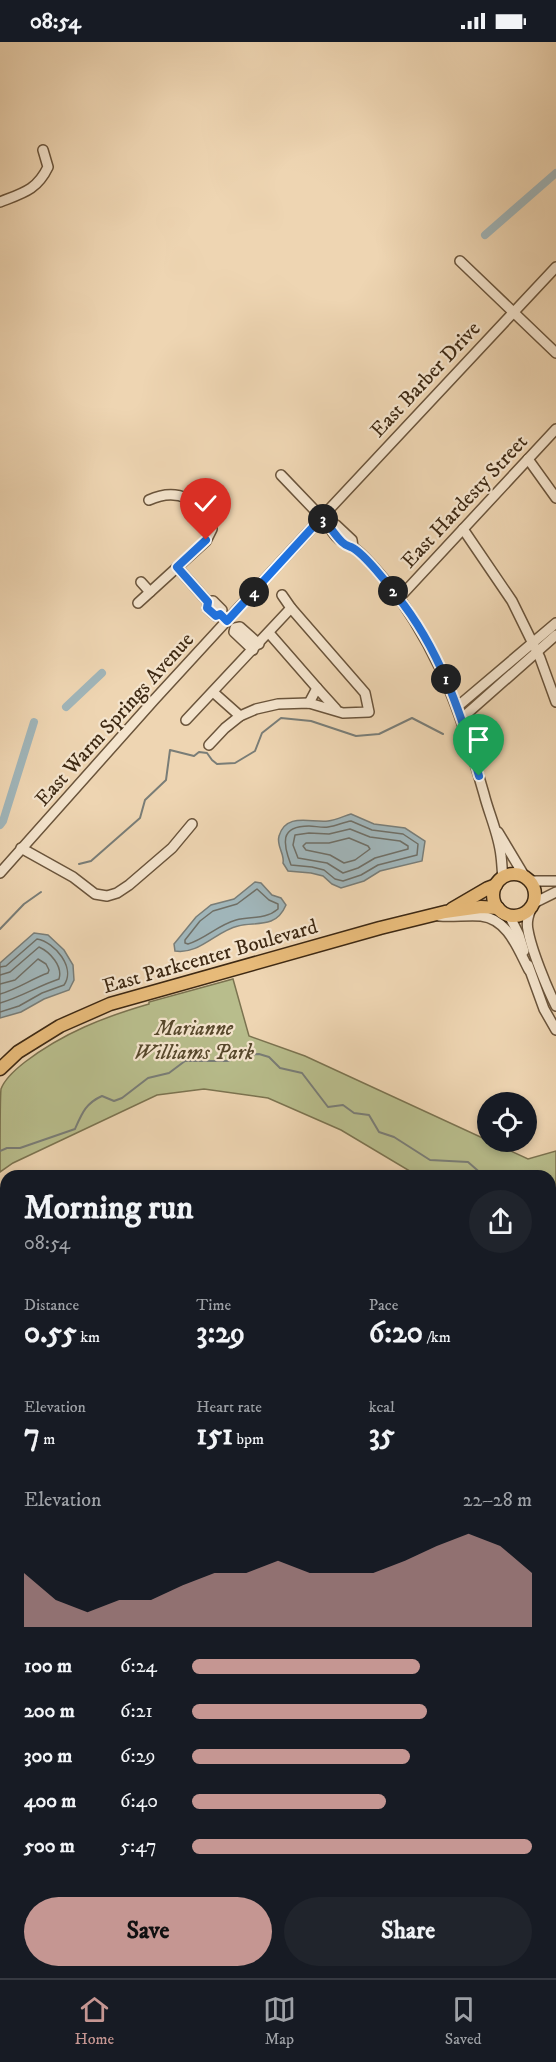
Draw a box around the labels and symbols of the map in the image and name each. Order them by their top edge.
street label: East Barber Drive [365,316,486,443]
street label: East Hardesty Street [396,429,534,574]
pin [180,478,231,540]
pin: 3 [308,504,338,534]
pin: 2 [378,576,408,606]
pin: 4 [239,577,269,607]
street label: East Warm Springs Avenue [30,627,200,812]
pin: 1 [431,664,461,694]
pin [453,714,504,776]
street label: East Parkcenter Boulevard [100,914,321,1000]
park label: Marianne Williams Park [134,1016,254,1066]

